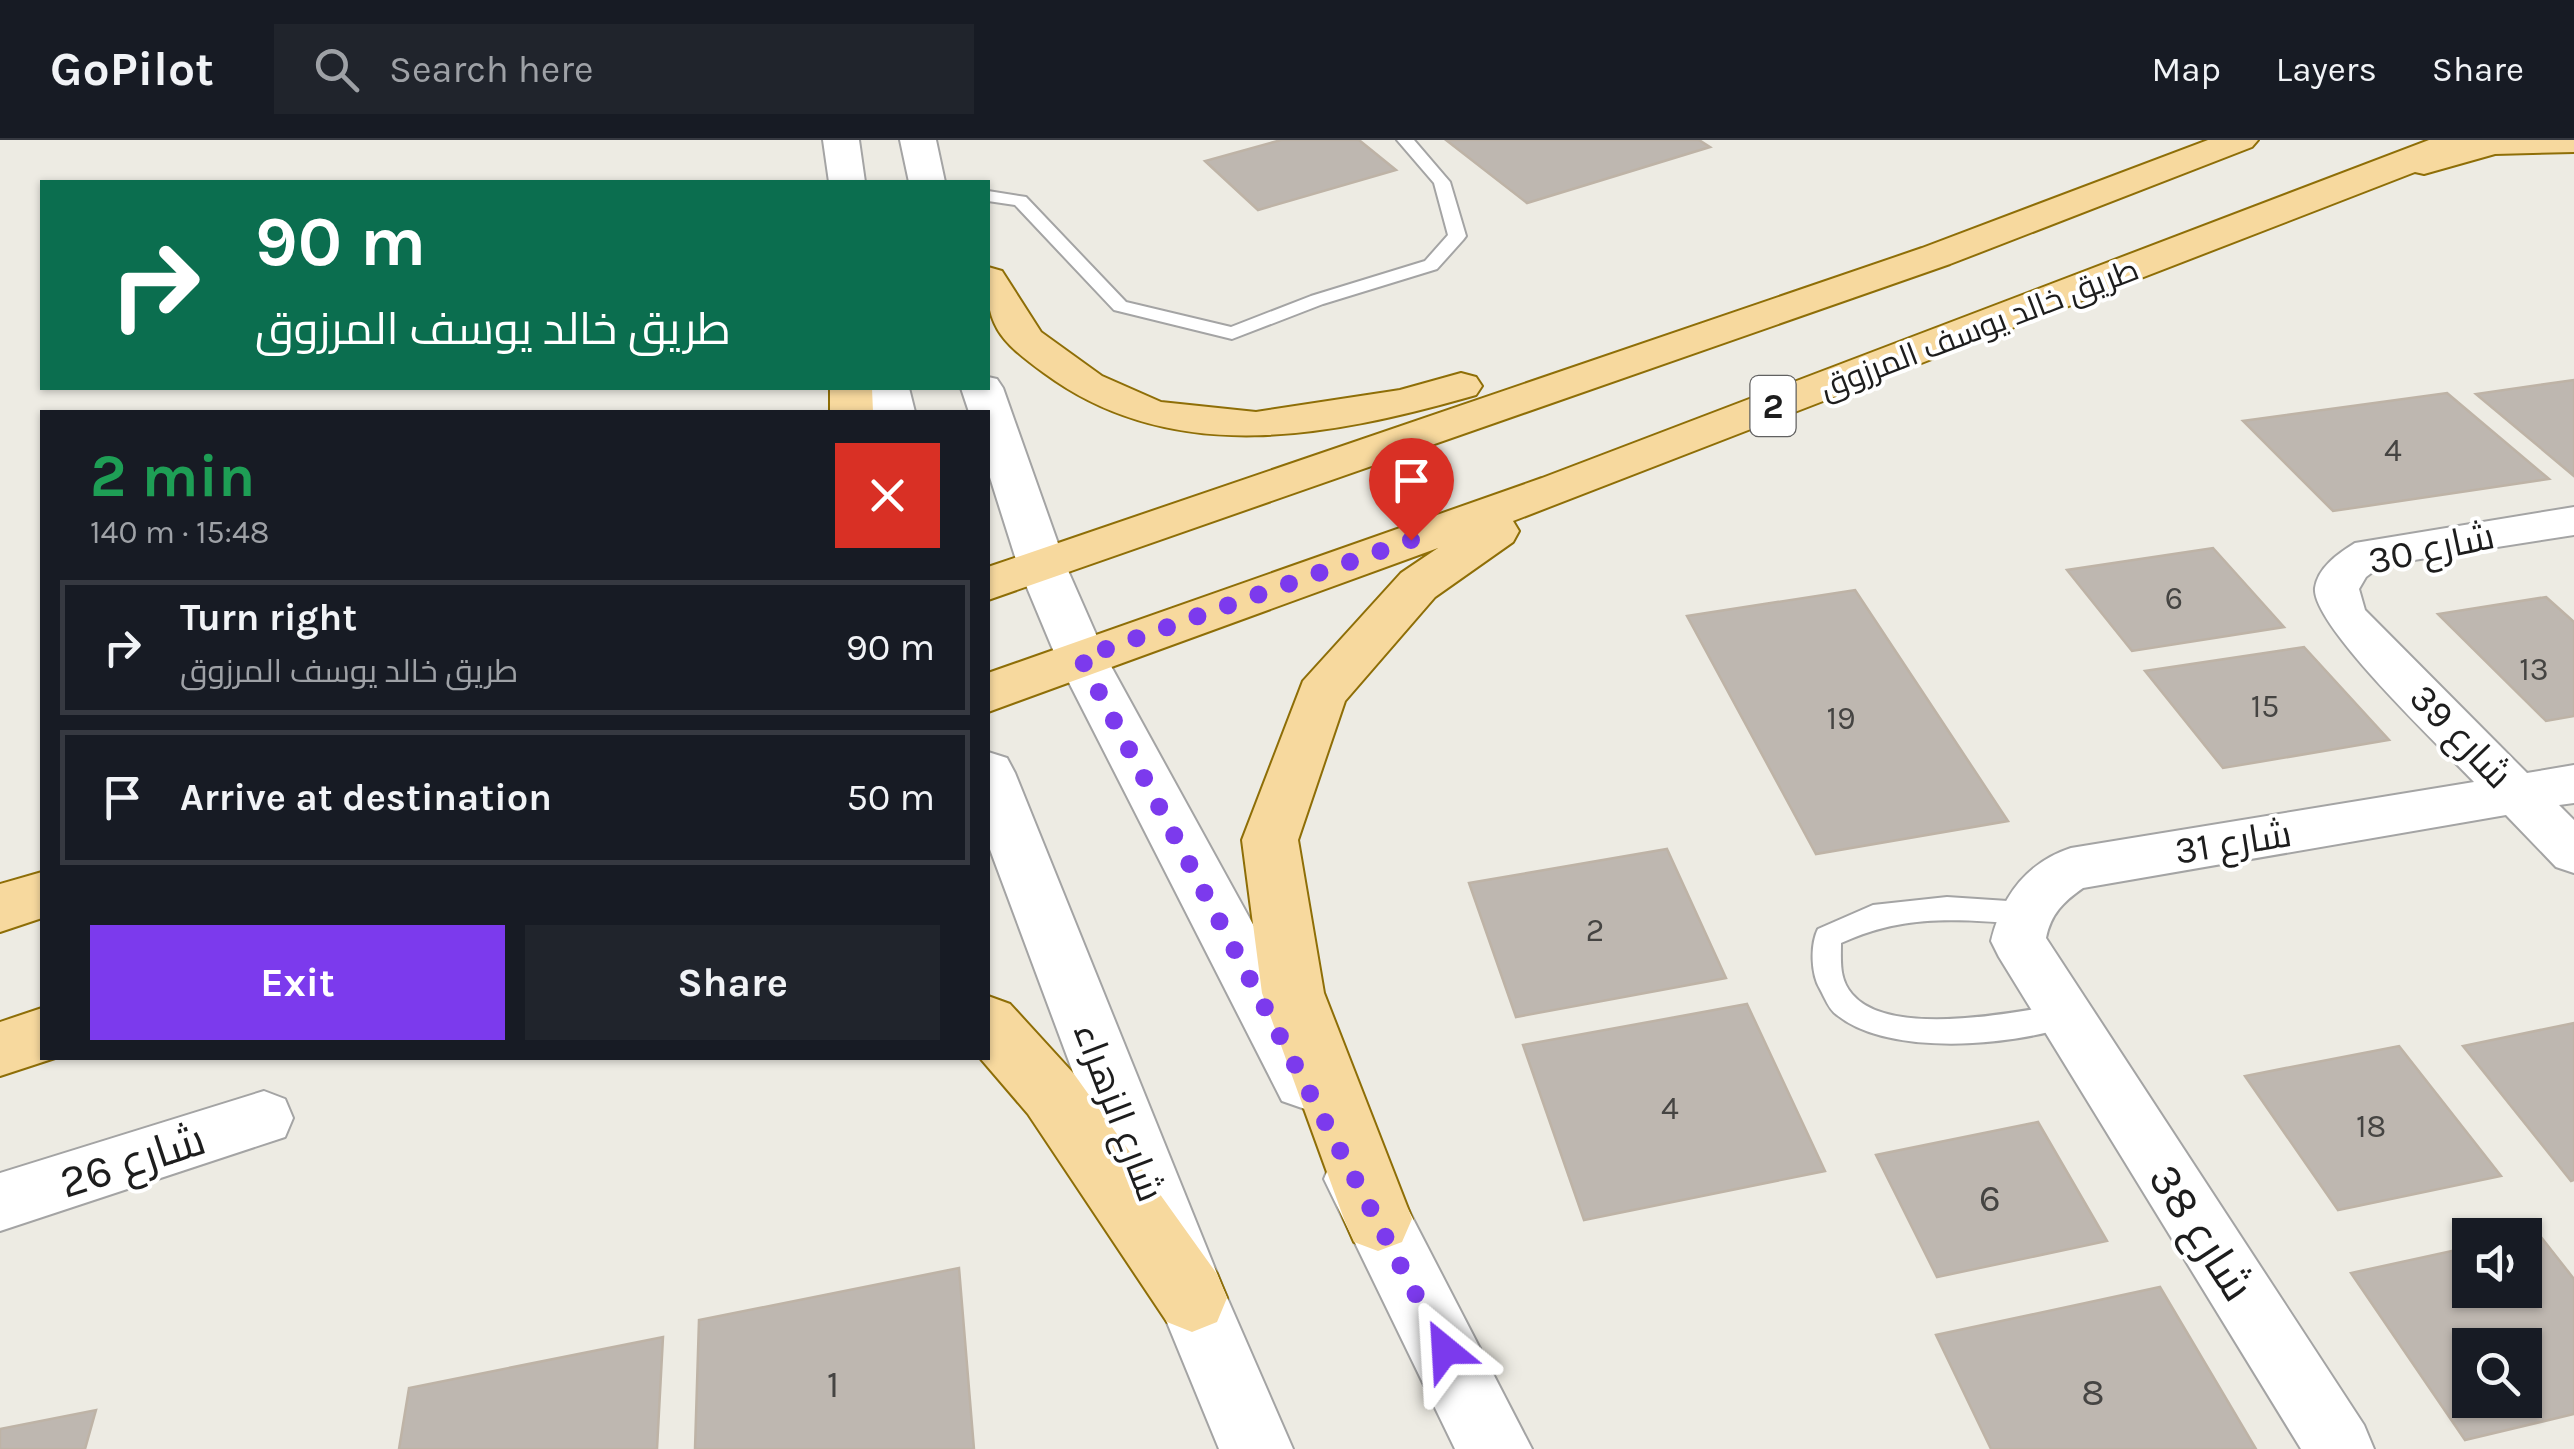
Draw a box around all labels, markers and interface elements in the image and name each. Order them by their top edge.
search box [274,24,974,114]
text: GoPilot [50,41,214,97]
icon: search [309,42,364,97]
text: Search here [389,47,593,92]
text: Map [2151,49,2221,90]
text: Layers [2276,49,2377,90]
text: Share [2432,49,2524,90]
text: 90 m [255,201,426,283]
icon: right [90,220,220,350]
street label: طريق خالد يوسف المرزوق [1815,251,2144,407]
text: طريق خالد يوسف المرزوق [255,303,731,355]
road number: 2 [1750,376,1796,436]
house number: 4 [2384,432,2402,469]
pin [1369,438,1454,541]
text: 2 min [90,441,255,511]
button: close [835,443,940,548]
icon: arrive [1384,453,1439,508]
street label: شارع 30 [2364,513,2499,586]
text: 140 m · 15:48 [90,514,269,551]
house number: 6 [2165,580,2183,617]
text: Turn right [180,595,357,640]
icon: right [95,620,150,675]
text: 90 m [846,625,935,670]
house number: 13 [2519,651,2549,688]
text: طريق خالد يوسف المرزوق [180,653,518,690]
street label: شارع 39 [2399,675,2521,799]
house number: 15 [2251,688,2279,725]
house number: 19 [1826,700,1856,737]
icon: arrive [95,770,150,825]
text: Arrive at destination [180,775,552,820]
text: 50 m [846,775,935,820]
street label: شارع 31 [2171,811,2295,876]
house number: 2 [1586,912,1604,949]
button: Exit [90,925,505,1040]
button: Share [525,925,940,1040]
street label: شارع الزهراء [1062,1017,1173,1208]
house number: 4 [1661,1090,1679,1127]
house number: 18 [2356,1108,2386,1145]
street label: شارع 26 [53,1113,213,1213]
street label: شارع 38 [2135,1155,2264,1313]
house number: 6 [1979,1176,2001,1221]
map controls [2452,1218,2542,1418]
button: sound [2452,1218,2542,1308]
position arrow [1393,1298,1497,1402]
button: search [2452,1328,2542,1418]
house number: 1 [827,1362,839,1407]
house number: 8 [2081,1370,2105,1415]

